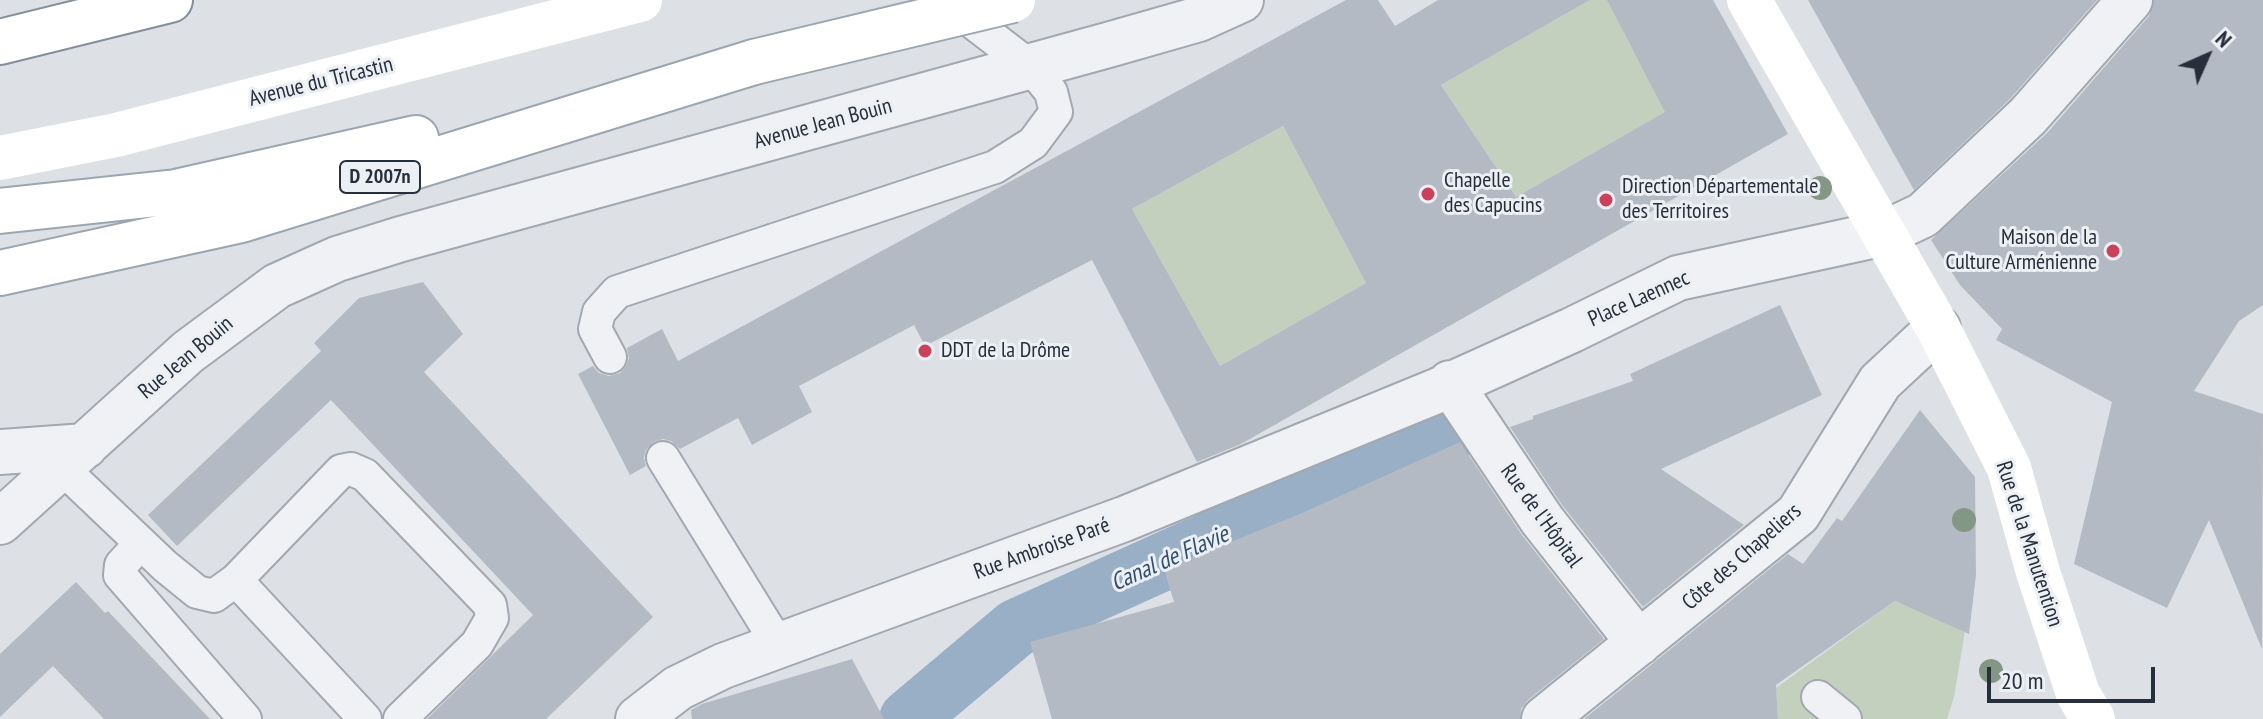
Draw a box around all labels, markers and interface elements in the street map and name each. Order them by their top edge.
north arrow [2167,16,2247,96]
text: N [2210,25,2238,53]
street label: Avenue du Tricastin [246,51,396,113]
street label: Avenue Jean Bouin [751,93,895,155]
road number: D 2007n [340,161,420,193]
place label: Chapelle des Capucins [1444,168,1542,220]
place label: Direction Départementale des Territoires [1622,174,1818,226]
marker: Chapelle des Capucins [1419,185,1437,203]
marker: Direction Départementale des Territoires [1597,191,1615,209]
place label: Maison de la Culture Arménienne [1945,225,2097,276]
marker: Maison de la Culture Arménienne [2104,242,2122,260]
street label: Place Laennec [1584,265,1694,333]
street label: Rue Jean Bouin [133,311,239,405]
place label: DDT de la Drôme [941,338,1070,364]
marker: DDT de la Drôme [916,342,934,360]
street label: Rue de la Manutention [1990,458,2068,630]
street label: Rue de l'Hôpital [1495,459,1587,573]
street label: Côte des Chapeliers [1677,498,1807,616]
street label: Rue Ambroise Paré [970,512,1114,586]
water label: Canal de Flavie [1107,520,1233,598]
scale bar [1991,651,2159,701]
text: 20 m [2001,665,2043,696]

